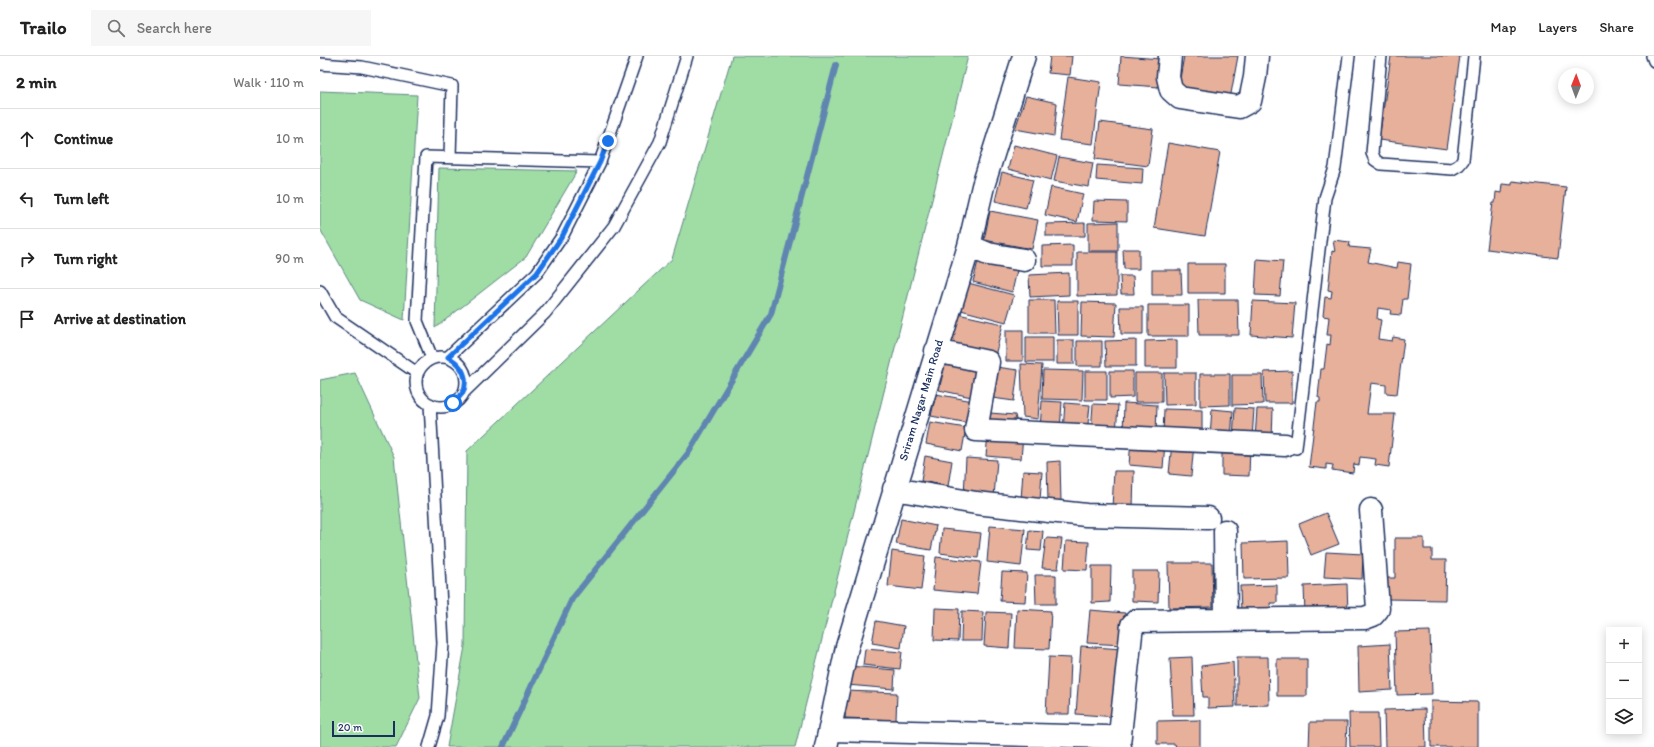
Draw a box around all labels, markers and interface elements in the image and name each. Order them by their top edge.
search box [91,10,371,46]
text: Trailo [20,16,67,39]
icon: search [105,17,127,39]
text: Search here [137,19,212,37]
text: Map [1491,19,1516,36]
text: Layers [1538,19,1577,36]
text: Share [1599,19,1634,36]
north arrow [1558,68,1594,104]
text: 2 min [16,72,56,92]
text: Walk · 110 m [233,75,304,90]
icon: ahead [16,128,38,150]
text: Continue [54,130,113,148]
text: 10 m [276,131,304,146]
route end [599,132,617,150]
icon: left [16,188,38,210]
text: Turn left [54,190,109,208]
text: 10 m [276,191,304,206]
icon: right [16,248,38,270]
text: Turn right [54,250,118,268]
text: 90 m [275,251,304,266]
icon: arrive [16,308,38,330]
text: Arrive at destination [54,310,186,328]
street label: Sriram Nagar Main Road [896,337,946,462]
route start [444,394,462,412]
map controls [1606,627,1642,735]
button: + [1606,627,1642,663]
button: − [1606,663,1642,699]
button: layers [1606,699,1642,735]
scale bar [332,719,395,738]
text: 20 m [338,721,362,734]

